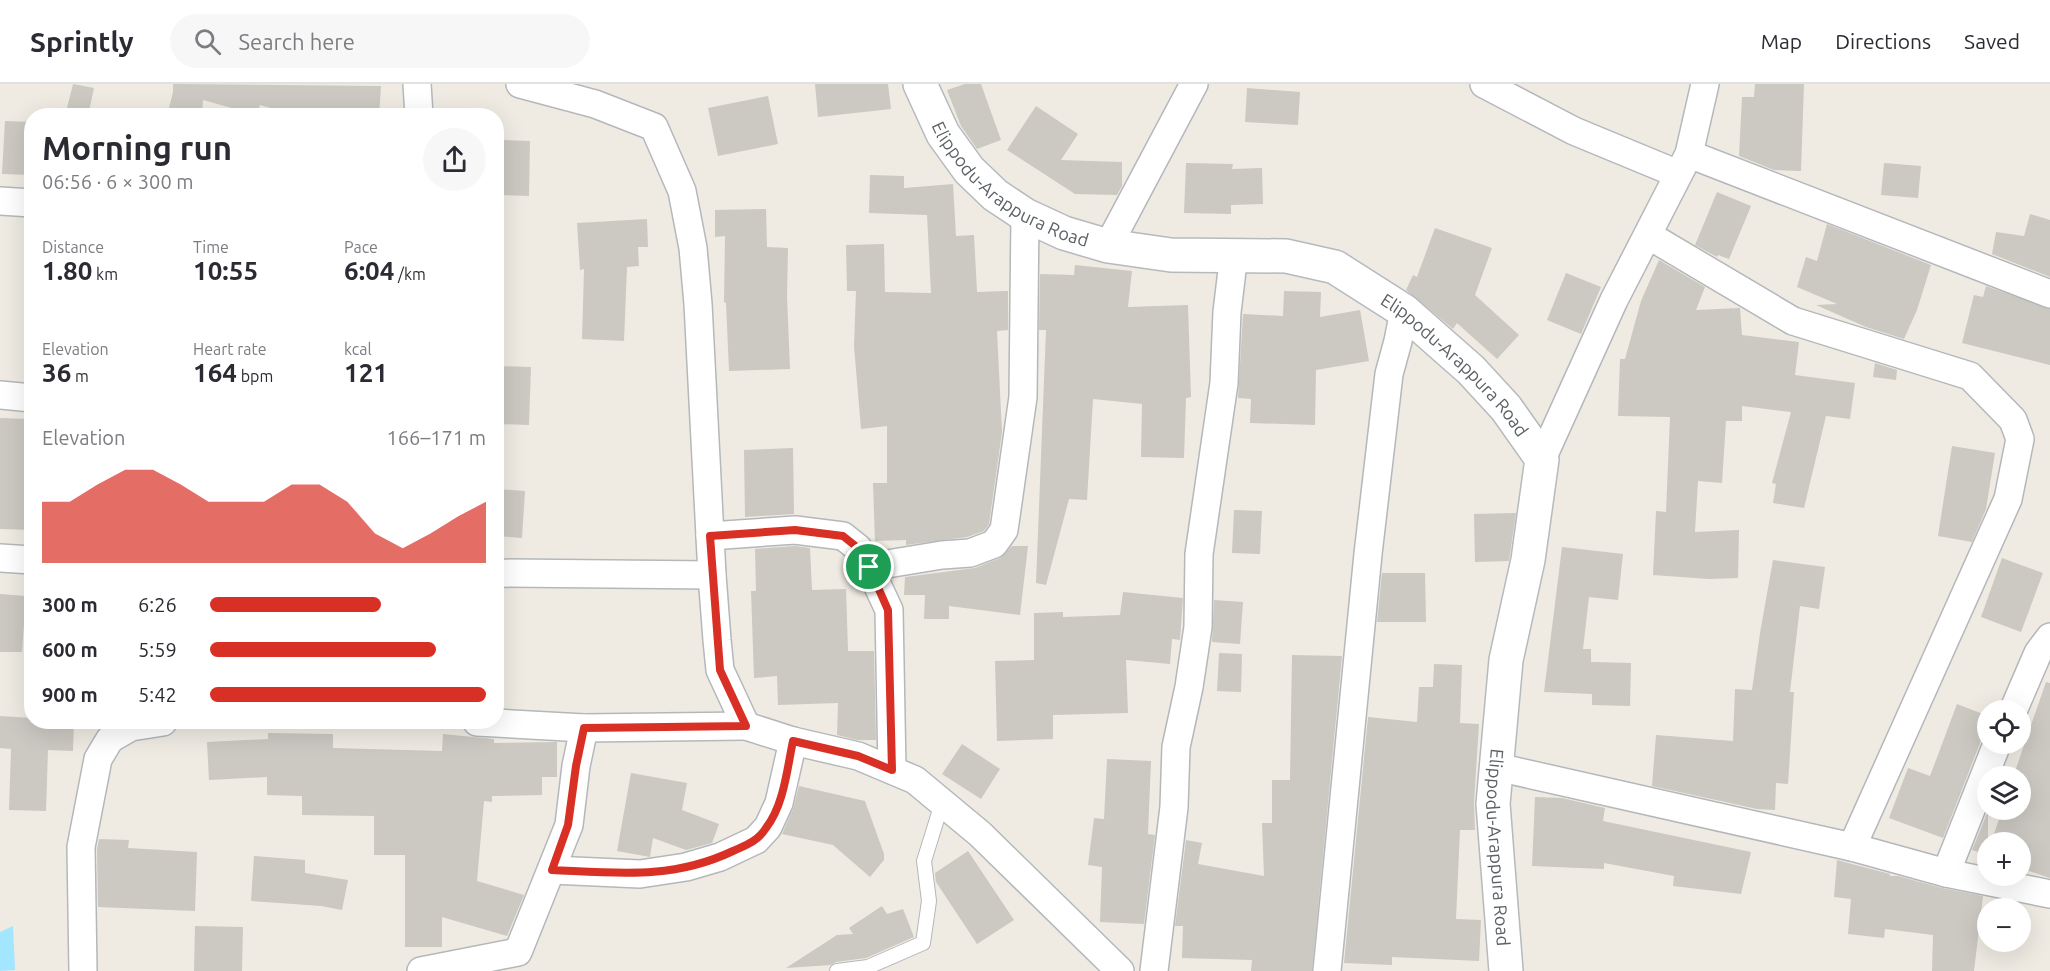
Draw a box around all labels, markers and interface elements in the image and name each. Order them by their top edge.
search box [170,14,590,68]
icon: search [191,25,224,58]
text: Sprintly [30,26,134,57]
text: Search here [239,29,355,54]
text: Map [1761,29,1802,53]
text: Directions [1835,29,1931,53]
text: Saved [1964,29,2020,53]
street label: Elippodu-Arappura Road [929,118,1091,250]
button: share [423,128,486,191]
text: Morning run [42,129,232,166]
text: 06:56 · 6 × 300 m [42,170,194,193]
text: Distance [42,238,104,256]
text: Time [193,238,229,256]
text: Pace [344,238,378,256]
text: 1.80 [42,256,92,285]
text: 10:55 [193,256,258,285]
text: 6:04 [344,256,394,285]
text: km [92,265,118,283]
text: /km [394,265,426,283]
street label: Elippodu-Arappura Road [1378,289,1533,440]
text: Elevation [42,340,109,358]
text: Heart rate [193,340,267,358]
text: kcal [344,340,372,358]
text: 36 [42,358,71,387]
text: 164 [193,358,237,387]
text: 121 [344,358,388,387]
text: m [71,367,89,385]
text: bpm [237,367,273,385]
text: Elevation [42,426,125,449]
text: 166–171 m [387,426,486,449]
pin [843,541,894,592]
icon: arrive [852,550,885,583]
text: 300 m [42,593,98,616]
text: 6:26 [138,593,177,616]
text: 600 m [42,638,98,661]
text: 5:59 [138,638,177,661]
text: 900 m [42,683,98,706]
text: 5:42 [138,683,177,706]
map controls [1977,700,2031,952]
button: locate [1977,700,2031,754]
street label: Elippodu-Arappura Road [1483,748,1514,947]
button: layers [1977,766,2031,820]
button: + [1977,832,2031,886]
button: − [1977,898,2031,952]

